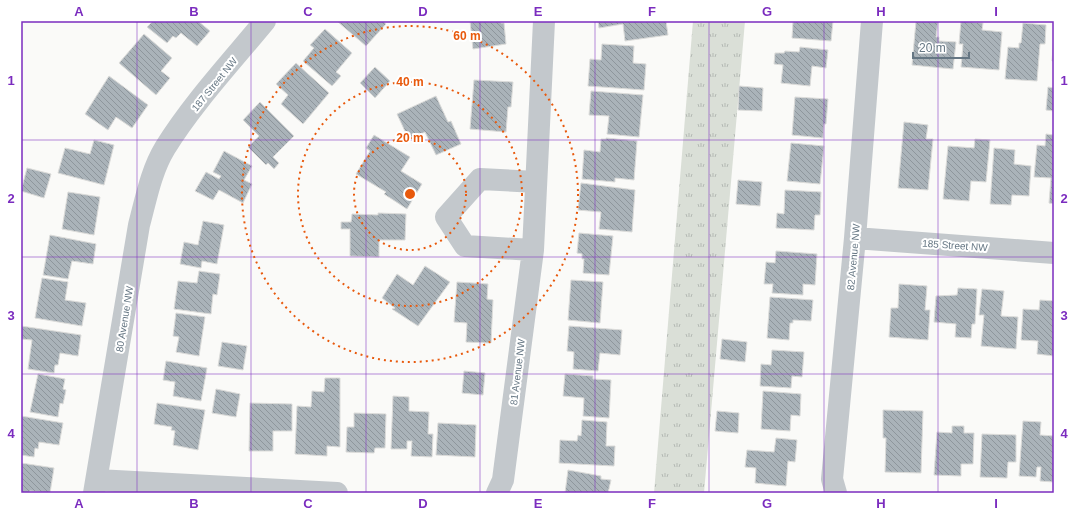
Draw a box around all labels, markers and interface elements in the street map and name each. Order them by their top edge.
text: A [74,4,84,19]
text: B [189,4,199,19]
text: C [303,4,313,19]
text: D [418,4,428,19]
text: E [534,4,543,19]
text: F [648,4,656,19]
text: G [762,4,772,19]
text: H [876,4,886,19]
text: I [994,4,998,19]
text: 60 m [453,29,481,43]
scale bar [913,34,969,60]
text: 20 m [919,41,946,55]
street label: 187 Street NW [189,55,240,113]
text: 1 [7,73,15,88]
text: 1 [1060,73,1068,88]
text: 40 m [396,75,424,89]
text: 20 m [396,131,424,145]
centre of rings [403,187,417,201]
text: 2 [7,191,15,206]
text: 2 [1060,191,1068,206]
street label: 82 Avenue NW [845,223,862,291]
street label: 185 Street NW [922,238,989,253]
street label: 80 Avenue NW [114,285,135,353]
text: 3 [7,308,15,323]
text: 3 [1060,308,1068,323]
street label: 81 Avenue NW [508,338,527,406]
text: 4 [7,426,15,441]
text: 4 [1060,426,1068,441]
text: A [74,496,84,511]
text: B [189,496,199,511]
text: C [303,496,313,511]
text: D [418,496,428,511]
text: E [534,496,543,511]
text: F [648,496,656,511]
text: G [762,496,772,511]
text: H [876,496,886,511]
text: I [994,496,998,511]

